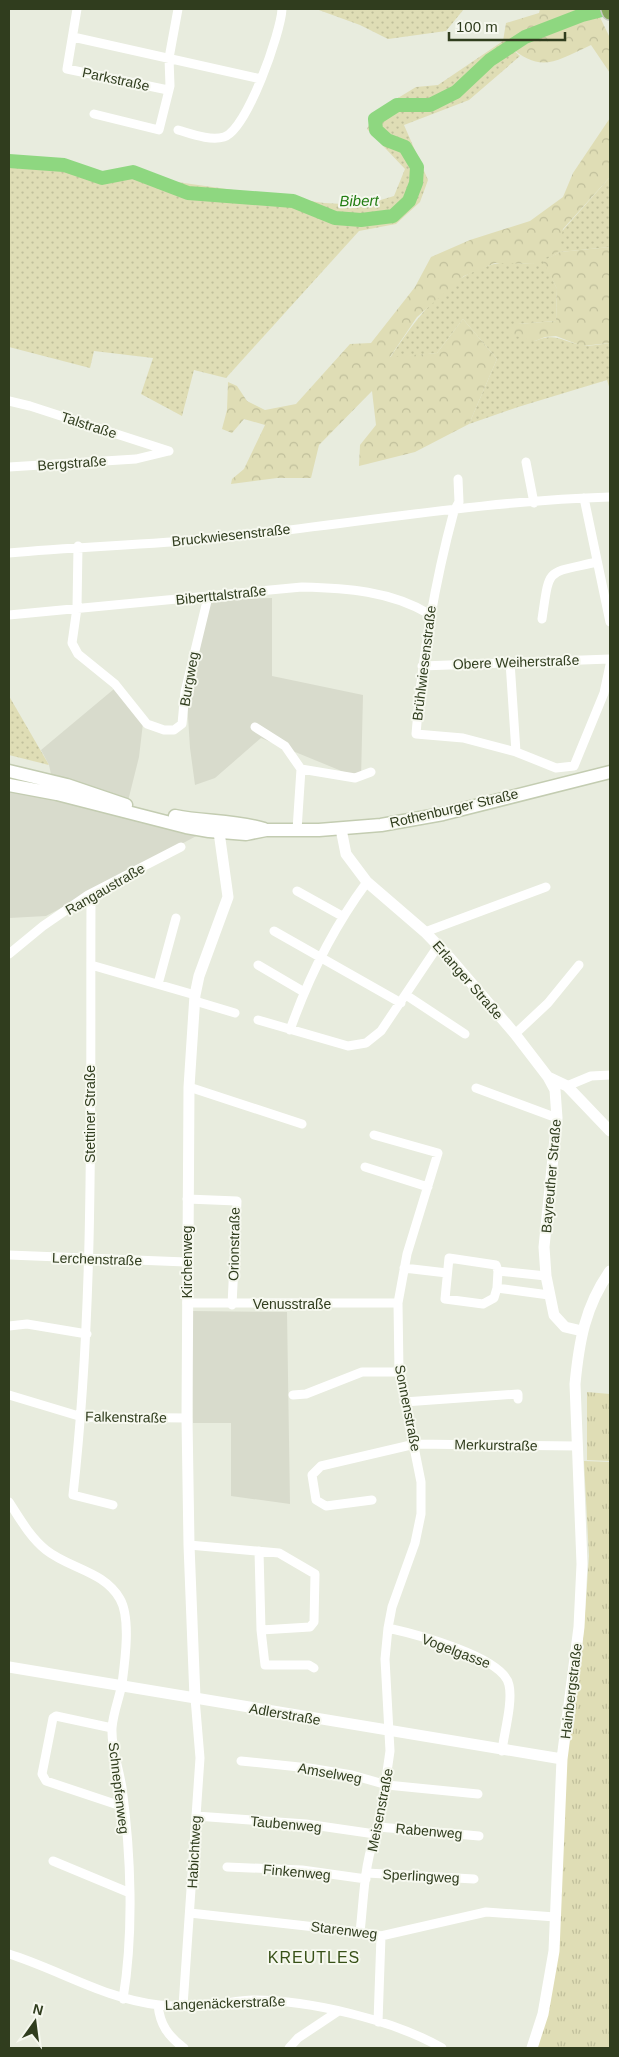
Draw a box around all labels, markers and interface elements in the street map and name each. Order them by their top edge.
scale bar [449,10,565,42]
text: 100 m [456,18,498,35]
street label: Parkstraße [81,64,151,94]
water label: Bibert [339,192,380,209]
street label: Talstraße [59,408,119,442]
street label: Bergstraße [37,453,107,473]
street label: Bruckwiesenstraße [171,521,291,549]
street label: Biberttalstraße [175,582,267,608]
street label: Brühlwiesenstraße [409,604,439,722]
street label: Burgweg [176,650,202,708]
street label: Obere Weiherstraße [452,652,580,672]
street label: Rothenburger Straße [388,785,520,831]
street label: Rangaustraße [63,860,148,918]
street label: Erlanger Straße [430,937,507,1023]
street label: Stettiner Straße [82,1065,98,1163]
street label: Bayreuther Straße [538,1118,564,1234]
street label: Orionstraße [225,1207,243,1281]
street label: Kirchenweg [179,1225,195,1299]
street label: Lerchenstraße [52,1249,143,1269]
street label: Venusstraße [253,1296,332,1312]
street label: Sonnenstraße [392,1363,424,1453]
street label: Falkenstraße [85,1408,167,1426]
street label: Merkurstraße [454,1436,538,1454]
street label: Vogelgasse [419,1631,493,1672]
street label: Hainbergstraße [557,1642,585,1740]
street label: Adlerstraße [248,1700,322,1728]
street label: Schnepfenweg [105,1741,133,1835]
street label: Amselweg [297,1760,363,1786]
street label: Meisenstraße [364,1767,396,1853]
street label: Taubenweg [250,1813,322,1835]
street label: Habichtweg [184,1815,204,1889]
street label: Rabenweg [395,1820,463,1842]
street label: Finkenweg [263,1861,331,1883]
street label: Sperlingweg [382,1866,460,1886]
street label: Starenweg [310,1918,378,1942]
district label: KREUTLES [268,1949,360,1966]
street label: Langenäckerstraße [164,1993,286,2013]
north arrow [10,1997,60,2047]
text: N [31,2000,45,2018]

